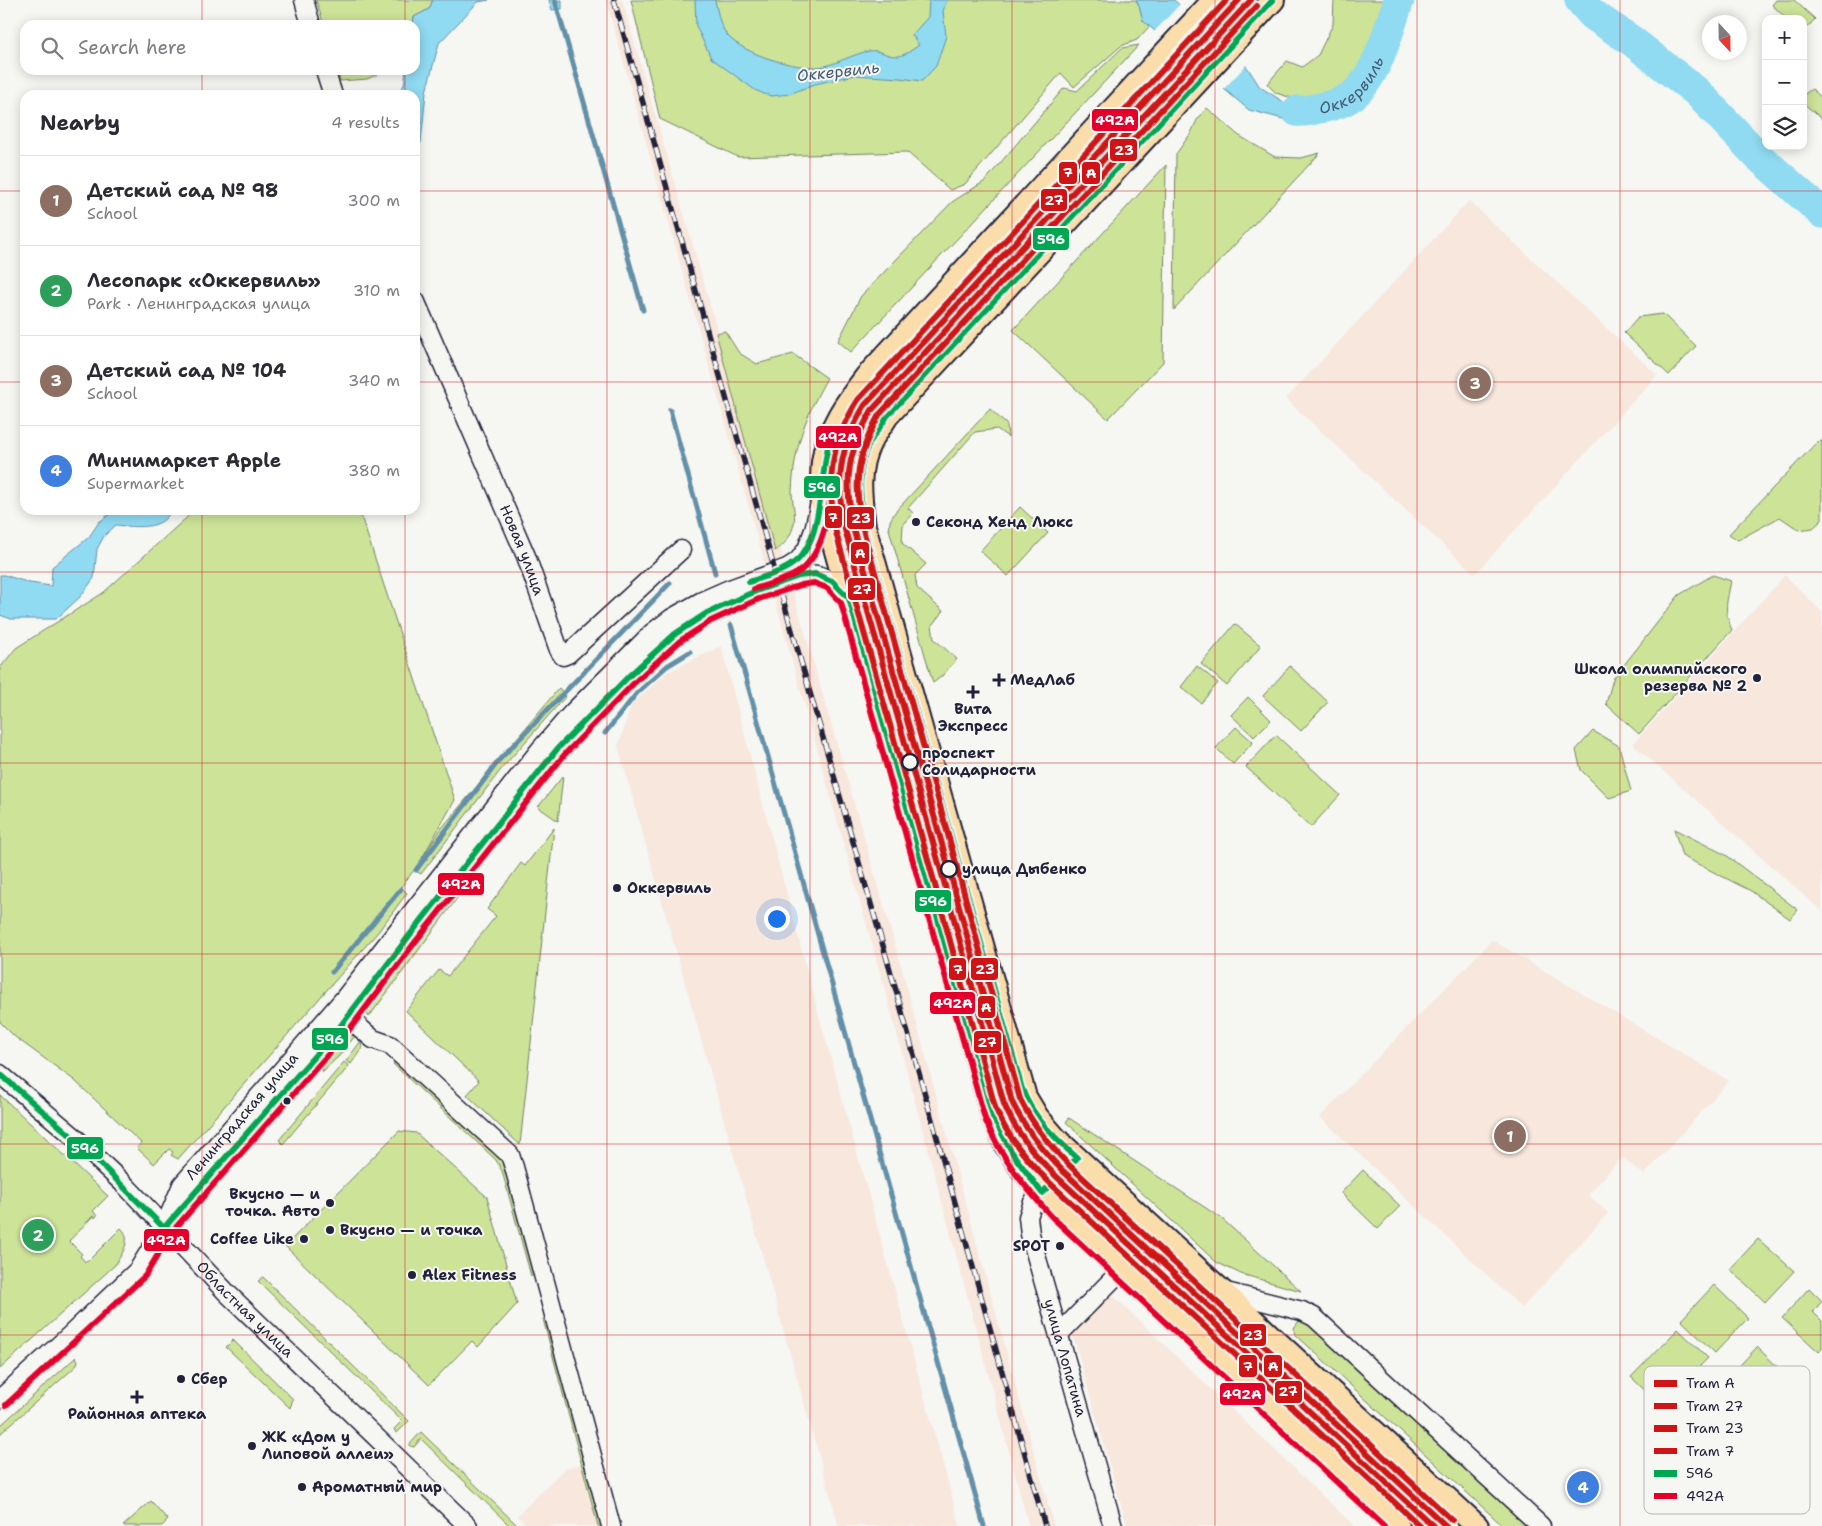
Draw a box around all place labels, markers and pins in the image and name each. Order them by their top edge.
pin: 3 [1459,364,1491,402]
place label: Секонд Хенд Люкс [926,512,1073,532]
marker: Секонд Хенд Люкс [910,516,922,528]
place label: Школа олимпийского резерва № 2 [1574,659,1747,696]
place label: МедЛаб [1010,670,1075,690]
marker: Школа олимпийского резерва № 2 [1751,672,1763,684]
marker: МедЛаб [992,673,1006,687]
marker: Вита Экспресс [967,686,979,698]
place label: Вита Экспресс [938,699,1008,736]
place label: проспект Солидарности [922,743,1037,780]
marker: проспект Солидарности [901,753,919,771]
place label: улица Дыбенко [962,859,1087,879]
marker: улица Дыбенко [940,860,958,878]
place label: Оккервиль [627,878,711,898]
marker: Оккервиль [611,882,623,894]
unlabelled marker [282,1096,292,1106]
pin: 1 [1494,1117,1526,1155]
place label: Вкусно — и точка. Авто [225,1184,321,1221]
marker: Вкусно — и точка. Авто [324,1197,336,1209]
pin: 2 [22,1216,54,1254]
place label: Вкусно — и точка [340,1220,483,1240]
marker: Вкусно — и точка [324,1224,336,1236]
place label: Coffee Like [210,1229,294,1249]
marker: Coffee Like [298,1233,310,1245]
place label: SPOT [1013,1236,1051,1256]
marker: SPOT [1054,1240,1066,1252]
place label: Alex Fitness [422,1265,517,1285]
marker: Alex Fitness [406,1269,418,1281]
place label: Сбер [191,1369,227,1389]
marker: Сбер [175,1373,187,1385]
marker: Районная аптека [131,1391,143,1403]
place label: Районная аптека [68,1404,207,1424]
place label: ЖК «Дом у Липовой аллеи» [262,1427,394,1464]
marker: ЖК «Дом у Липовой аллеи» [246,1440,258,1452]
pin: 4 [1567,1468,1599,1506]
place label: Ароматный мир [312,1477,442,1497]
marker: Ароматный мир [296,1481,308,1493]

